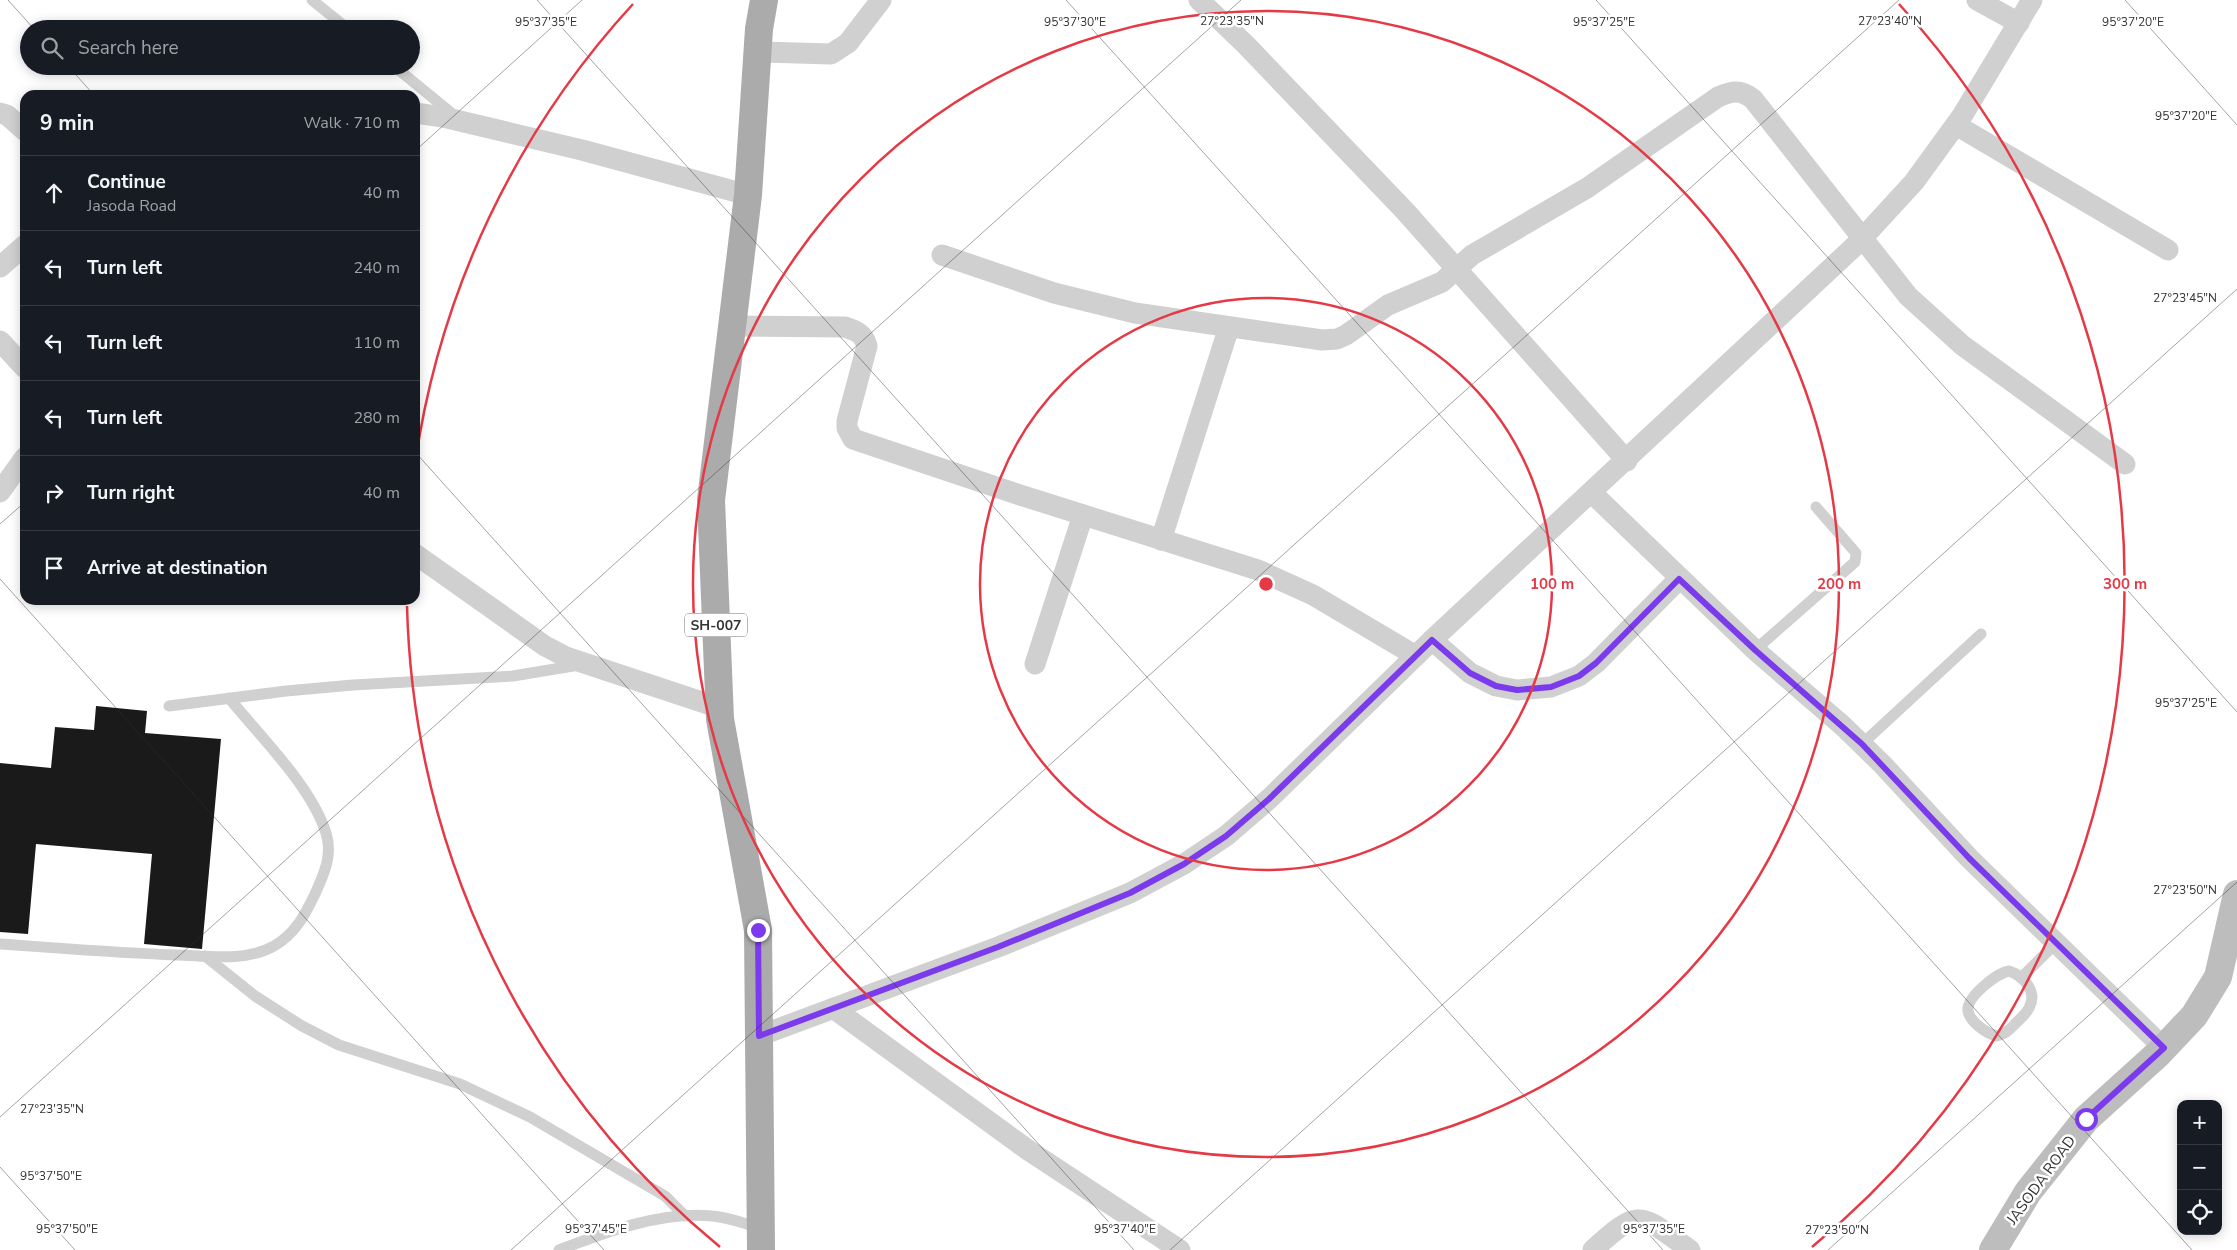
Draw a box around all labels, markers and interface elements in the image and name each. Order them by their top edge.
text: 27°23'35"N [1200,13,1264,29]
text: 27°23'40"N [1858,13,1922,29]
text: 95°37'35"E [515,14,577,30]
text: 95°37'30"E [1044,14,1106,30]
text: 95°37'25"E [1573,14,1635,30]
text: 95°37'20"E [2102,14,2164,30]
search box [20,20,420,75]
icon: search [38,34,66,62]
text: Search here [78,35,179,61]
text: 95°37'20"E [2155,108,2217,124]
text: 9 min [40,109,94,137]
text: Walk · 710 m [304,112,400,134]
text: Continue [87,169,166,195]
icon: ahead [40,179,68,207]
text: 40 m [363,182,400,204]
text: Jasoda Road [87,195,176,217]
icon: left [40,254,68,282]
text: Turn left [87,255,162,281]
text: 240 m [353,257,400,279]
text: 27°23'45"N [2153,290,2217,306]
icon: left [40,329,68,357]
text: Turn left [87,330,162,356]
text: 110 m [353,332,400,354]
icon: left [40,404,68,432]
text: Turn left [87,405,162,431]
text: 280 m [353,407,400,429]
icon: right [40,479,68,507]
text: Turn right [87,480,174,506]
text: 40 m [363,482,400,504]
icon: arrive [40,554,68,582]
text: Arrive at destination [87,555,268,581]
text: 100 m [1530,574,1574,594]
text: 200 m [1817,574,1861,594]
text: 300 m [2103,574,2147,594]
centre of rings [1257,575,1275,593]
road number: SH-007 [685,614,747,636]
text: 95°37'25"E [2155,695,2217,711]
text: 27°23'50"N [2153,882,2217,898]
route end [747,919,770,942]
map controls [2177,1100,2222,1235]
button: + [2177,1100,2222,1145]
text: 27°23'35"N [20,1101,84,1117]
route start [2075,1108,2098,1131]
street label: JASODA ROAD [2001,1131,2080,1229]
button: − [2177,1145,2222,1190]
text: 95°37'50"E [20,1168,82,1184]
button: locate [2177,1190,2222,1235]
text: 95°37'50"E [36,1221,98,1237]
text: 95°37'45"E [565,1221,627,1237]
text: 95°37'40"E [1094,1221,1156,1237]
text: 95°37'35"E [1623,1221,1685,1237]
text: 27°23'50"N [1805,1222,1869,1238]

